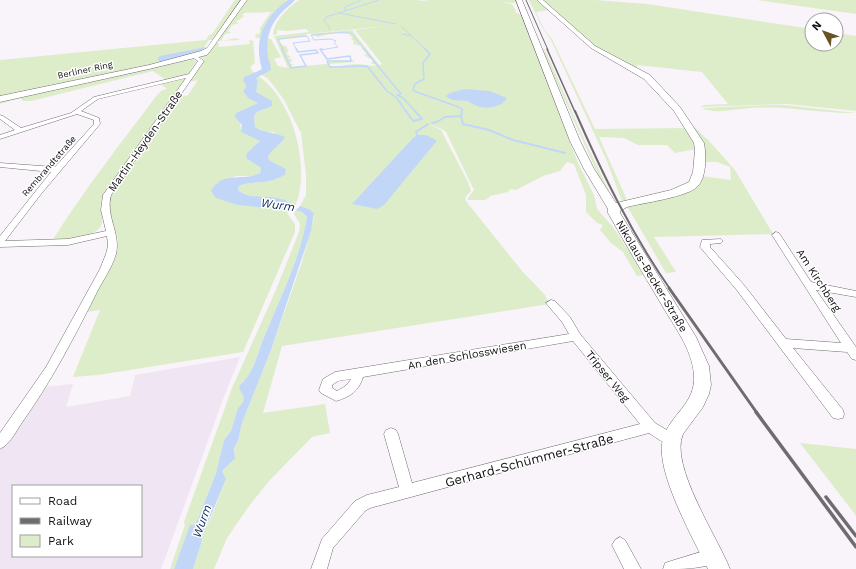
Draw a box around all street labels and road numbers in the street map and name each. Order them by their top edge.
street label: Berliner Ring [57,59,114,81]
street label: Martin-Heyden-Straße [106,88,185,194]
street label: Rembrandtstraße [20,134,78,198]
street label: Nikolaus-Becker-Straße [613,218,690,334]
street label: Am Kirchberg [793,246,844,314]
street label: An den Schlosswiesen [407,339,527,372]
street label: Tripser Weg [583,348,632,405]
street label: Gerhard-Schümmer-Straße [443,431,615,490]

